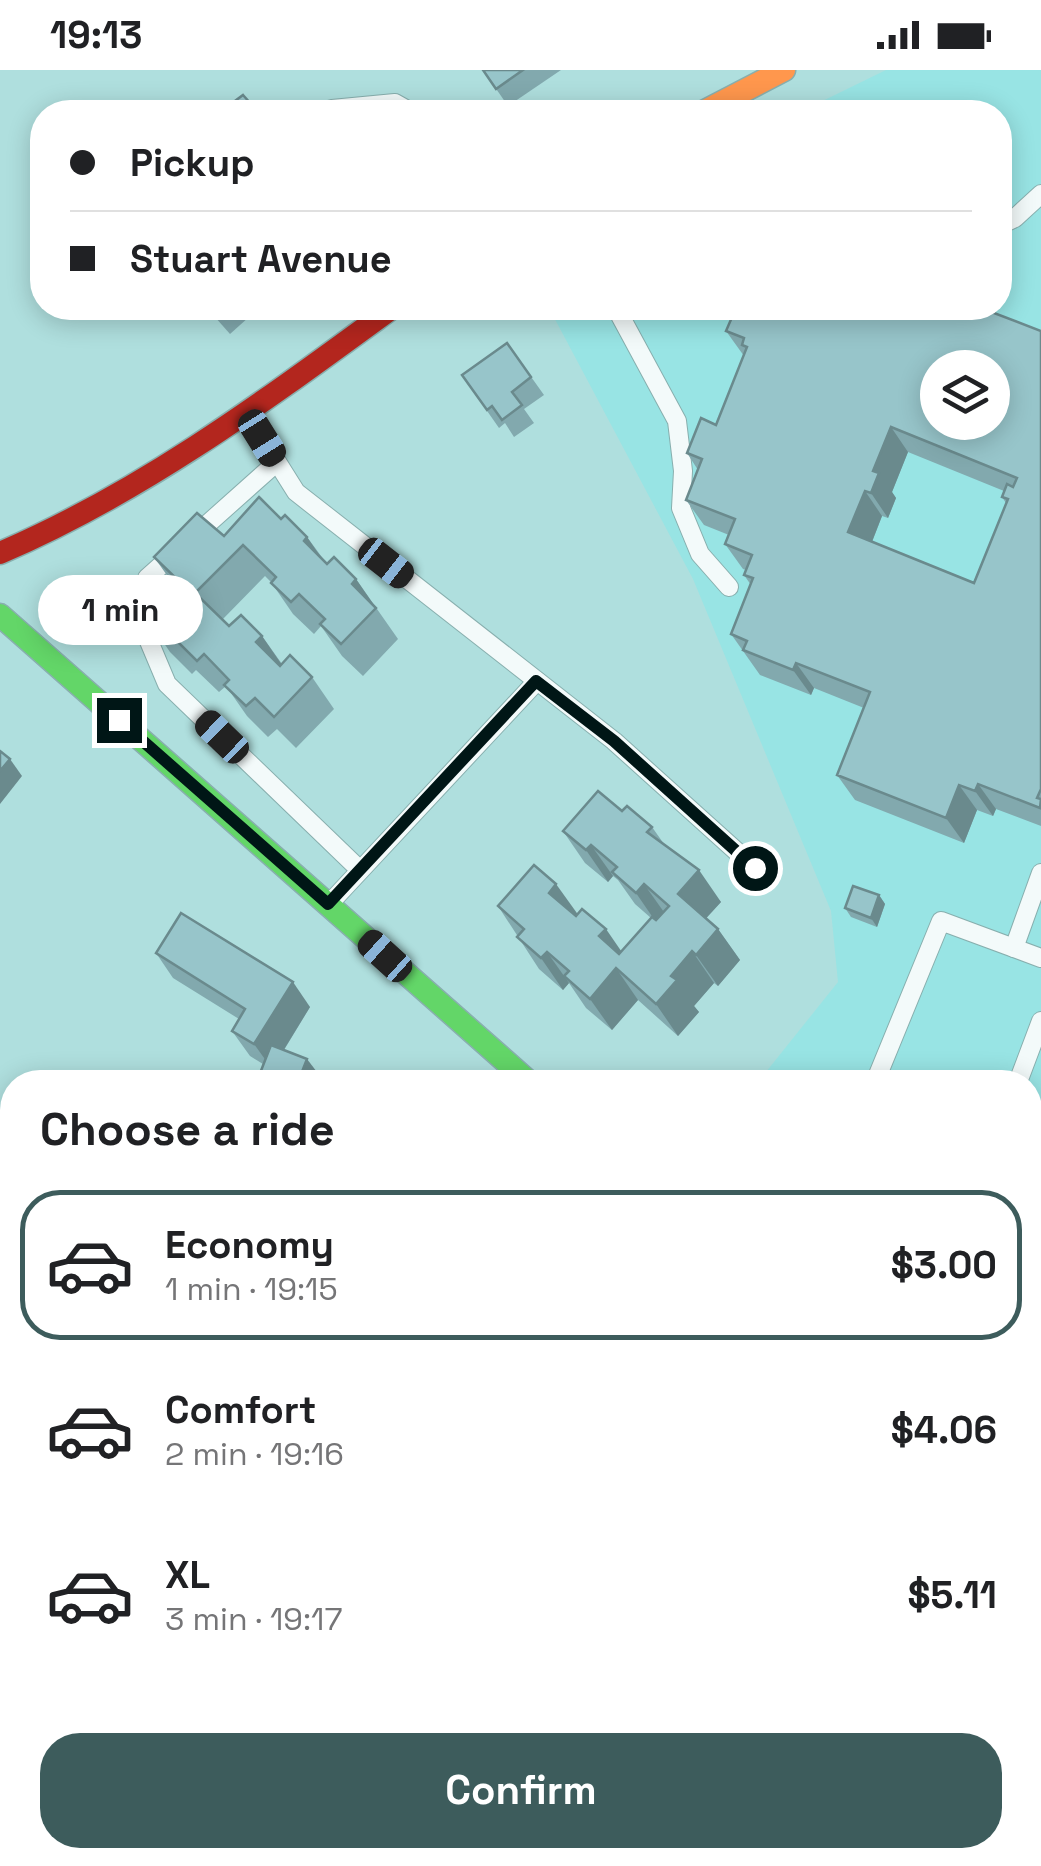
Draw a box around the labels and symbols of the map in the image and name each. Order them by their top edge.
car [233,405,291,471]
car [353,533,419,593]
callout: 1 min [36,575,202,645]
route end [97,698,142,743]
car [190,705,254,769]
route start [733,846,778,891]
car [353,925,417,987]

